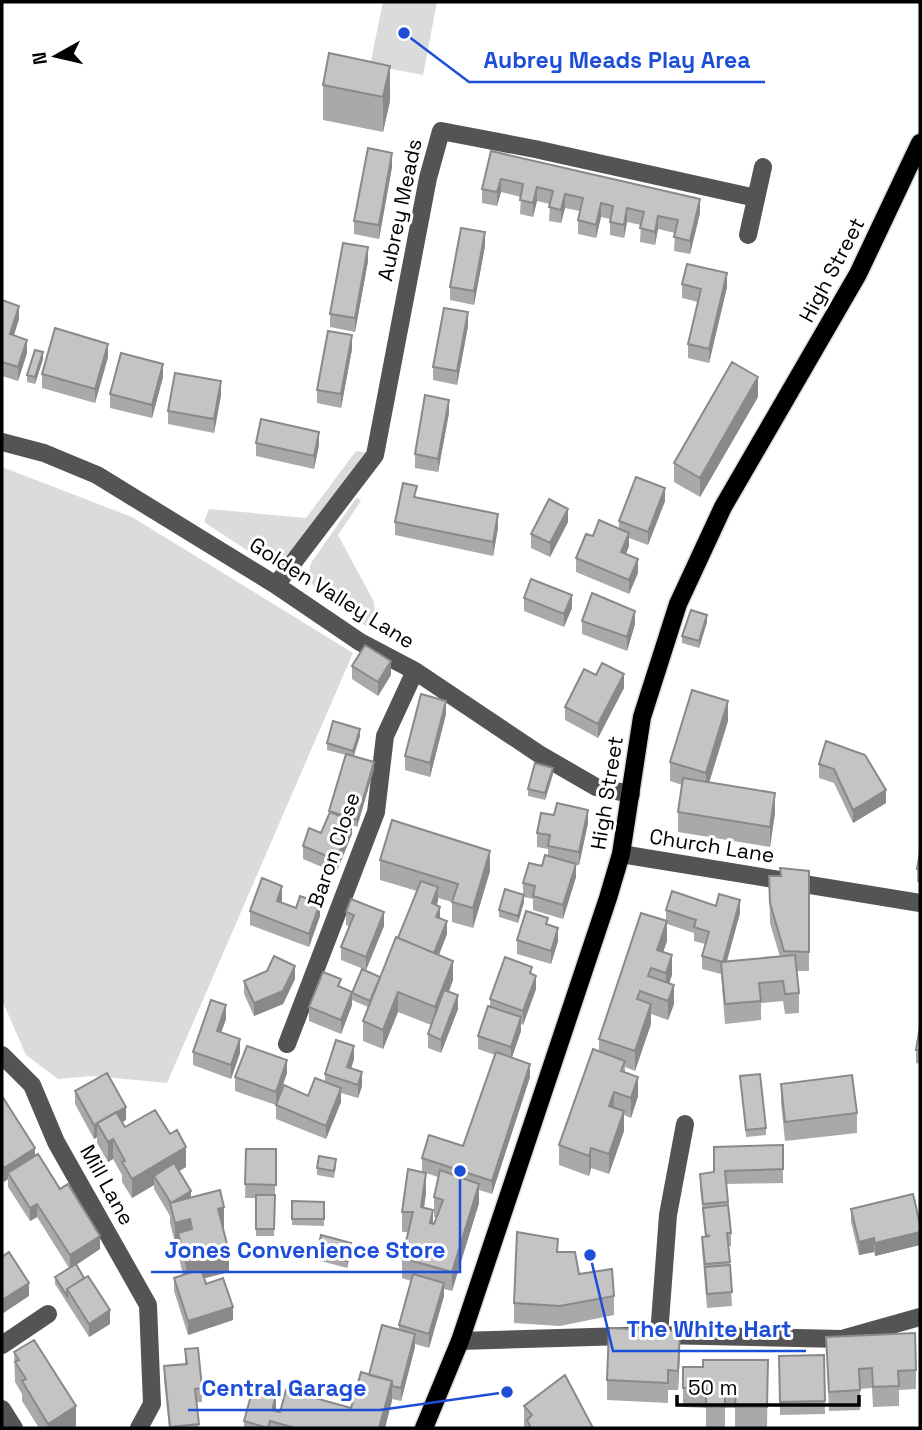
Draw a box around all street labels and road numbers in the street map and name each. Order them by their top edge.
street label: Aubrey Meads [371,136,428,284]
street label: High Street [793,213,870,327]
street label: Golden Valley Lane [245,531,420,654]
street label: High Street [584,734,629,852]
street label: Baron Close [301,789,366,911]
street label: Church Lane [648,822,777,869]
street label: Mill Lane [74,1140,141,1230]

